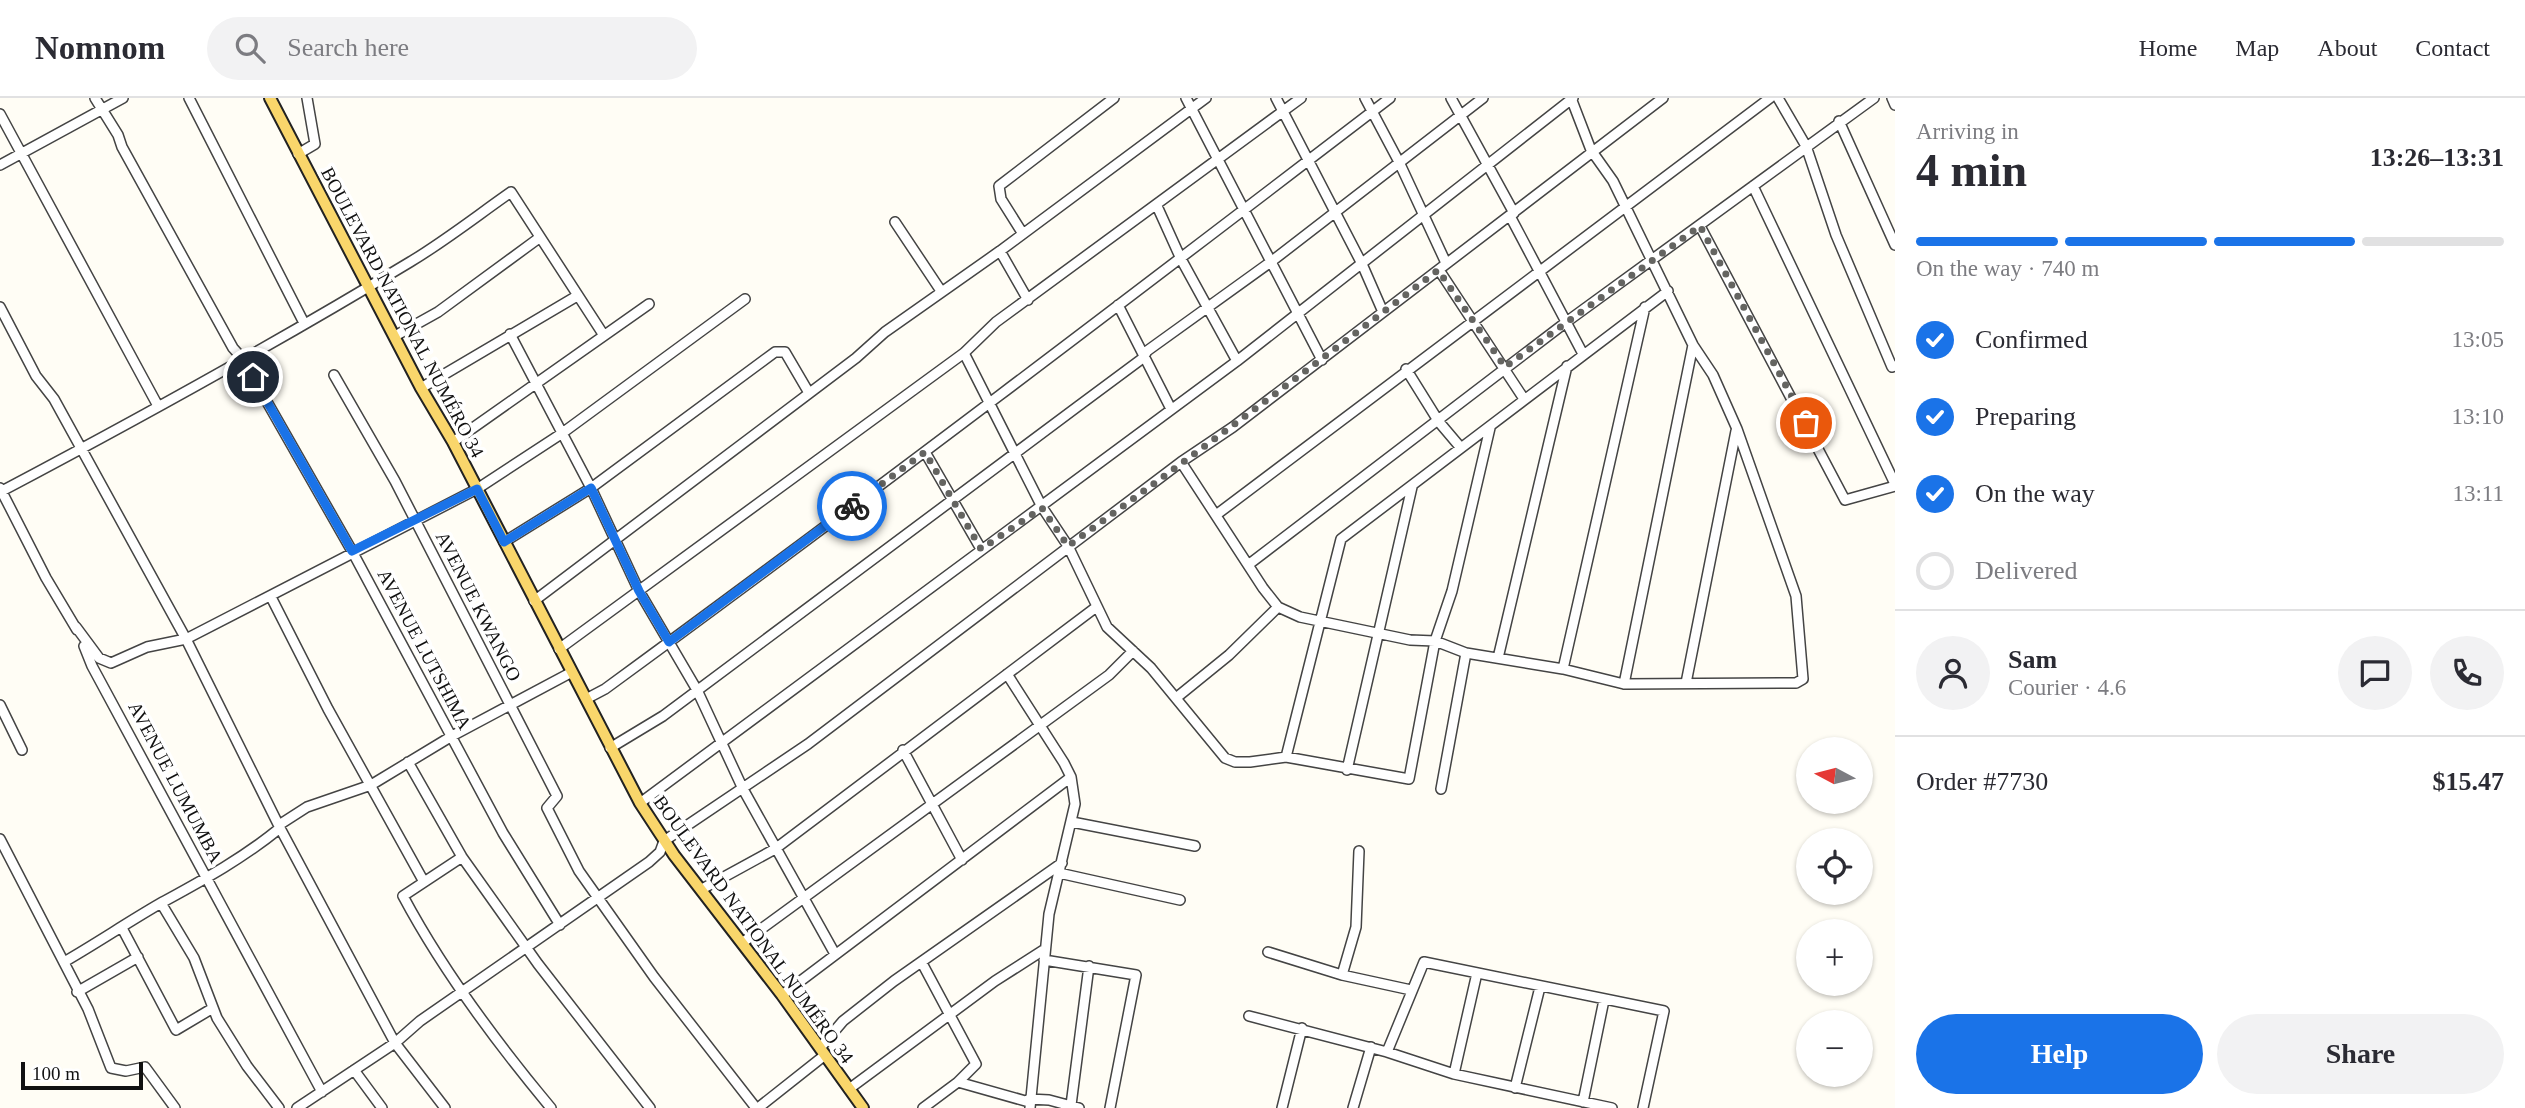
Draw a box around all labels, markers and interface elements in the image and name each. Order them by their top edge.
search box [207,17,697,80]
icon: search [231,29,269,67]
text: Nomnom [35,30,165,66]
text: Search here [287,33,409,62]
text: Home [2139,35,2197,61]
text: Map [2235,35,2279,61]
text: About [2317,35,2377,61]
text: Contact [2415,35,2490,61]
text: Arriving in [1916,119,2019,144]
text: 13:26–13:31 [2370,143,2504,172]
text: 4 min [1916,145,2027,196]
street label: BOULEVARD NATIONAL NUMÉRO 34 [317,164,489,461]
text: On the way · 740 m [1916,256,2099,281]
icon: check [1916,321,1954,359]
text: Confirmed [1975,325,2088,354]
text: 13:05 [2452,327,2504,352]
pin [223,347,283,407]
icon: home [234,358,272,396]
pin [1776,393,1836,453]
icon: check [1916,398,1954,436]
text: Preparing [1975,402,2076,431]
icon: bag [1787,404,1825,442]
text: 13:10 [2452,404,2504,429]
courier [817,471,887,541]
icon: check [1916,475,1954,513]
text: On the way [1975,479,2095,508]
text: 13:11 [2452,481,2504,506]
icon: bike [833,487,871,525]
street label: AVENUE KWANGO [432,528,525,684]
text: Delivered [1975,556,2078,585]
street label: AVENUE LUTSHIMA [373,565,476,733]
button: person [1916,636,1990,710]
button: chat [2338,636,2412,710]
button: phone [2430,636,2504,710]
text: Sam [2008,645,2057,674]
text: Courier · 4.6 [2008,675,2126,700]
street label: AVENUE LUMUMBA [124,698,227,867]
north arrow [1796,737,1872,814]
map controls [1796,737,1873,1087]
text: Order #7730 [1916,767,2048,796]
text: $15.47 [2433,767,2504,796]
street label: BOULEVARD NATIONAL NUMÉRO 34 [649,791,858,1068]
button: locate [1796,828,1873,905]
button: + [1796,919,1873,996]
button: − [1796,1010,1873,1087]
button: Help [1916,1014,2203,1094]
button: Share [2217,1014,2504,1094]
scale bar [21,1059,144,1091]
text: 100 m [32,1063,80,1084]

